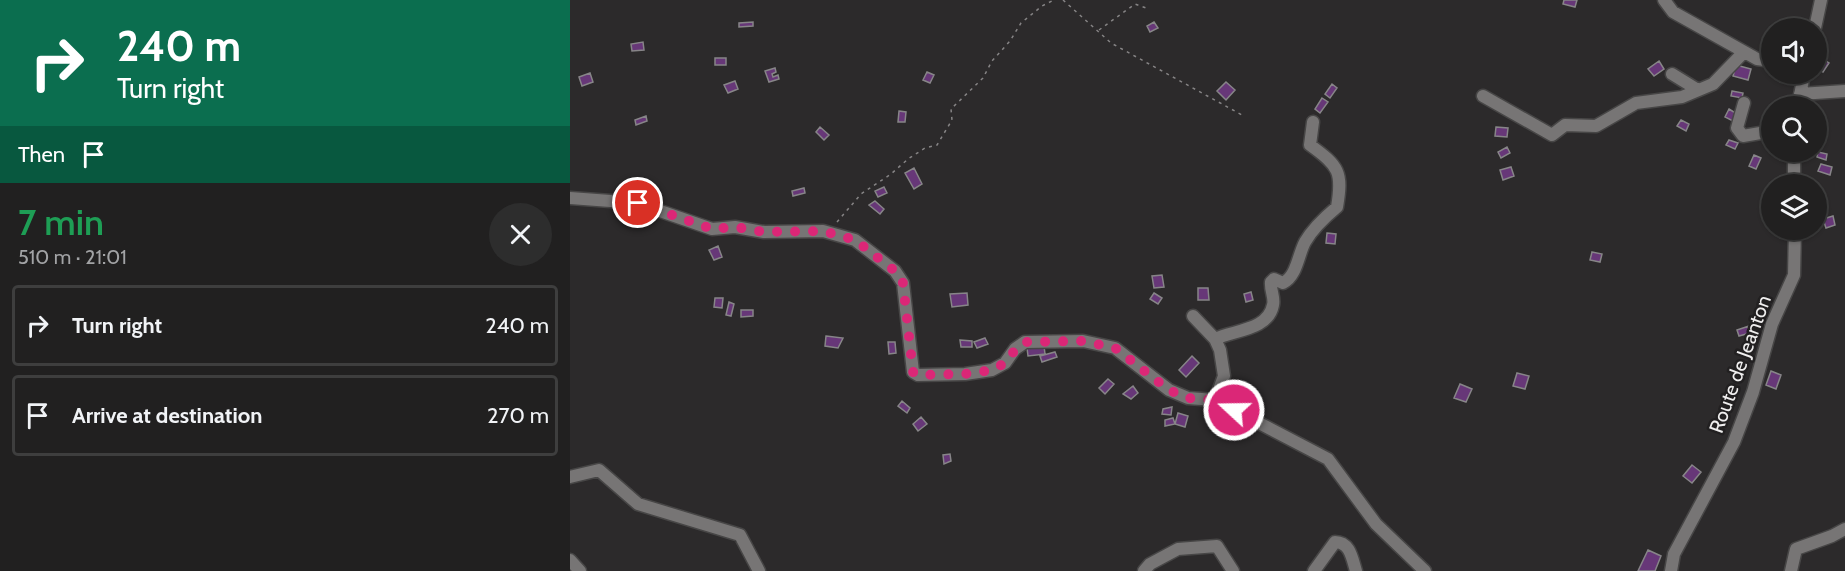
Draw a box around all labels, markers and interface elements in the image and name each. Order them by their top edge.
map controls [1761,18,1827,240]
button: sound [1761,18,1827,84]
text: 240 m [117,20,241,72]
icon: right [18,24,96,102]
text: Turn right [117,72,224,105]
button: search [1761,96,1827,162]
icon: arrive [77,138,110,171]
text: Then [18,141,65,168]
button: layers [1761,174,1827,240]
pin [612,177,663,228]
icon: arrive [621,186,654,219]
text: 7 min [18,200,104,244]
button: close [489,203,552,266]
text: 510 m · 21:01 [18,245,127,269]
street label: Route de Jeanton [1704,292,1776,436]
icon: right [21,309,54,342]
text: Turn right [72,312,162,339]
text: 240 m [485,312,549,339]
position arrow [1202,378,1266,442]
icon: arrive [21,399,54,432]
text: Arrive at destination [72,402,262,429]
text: 270 m [487,402,549,429]

